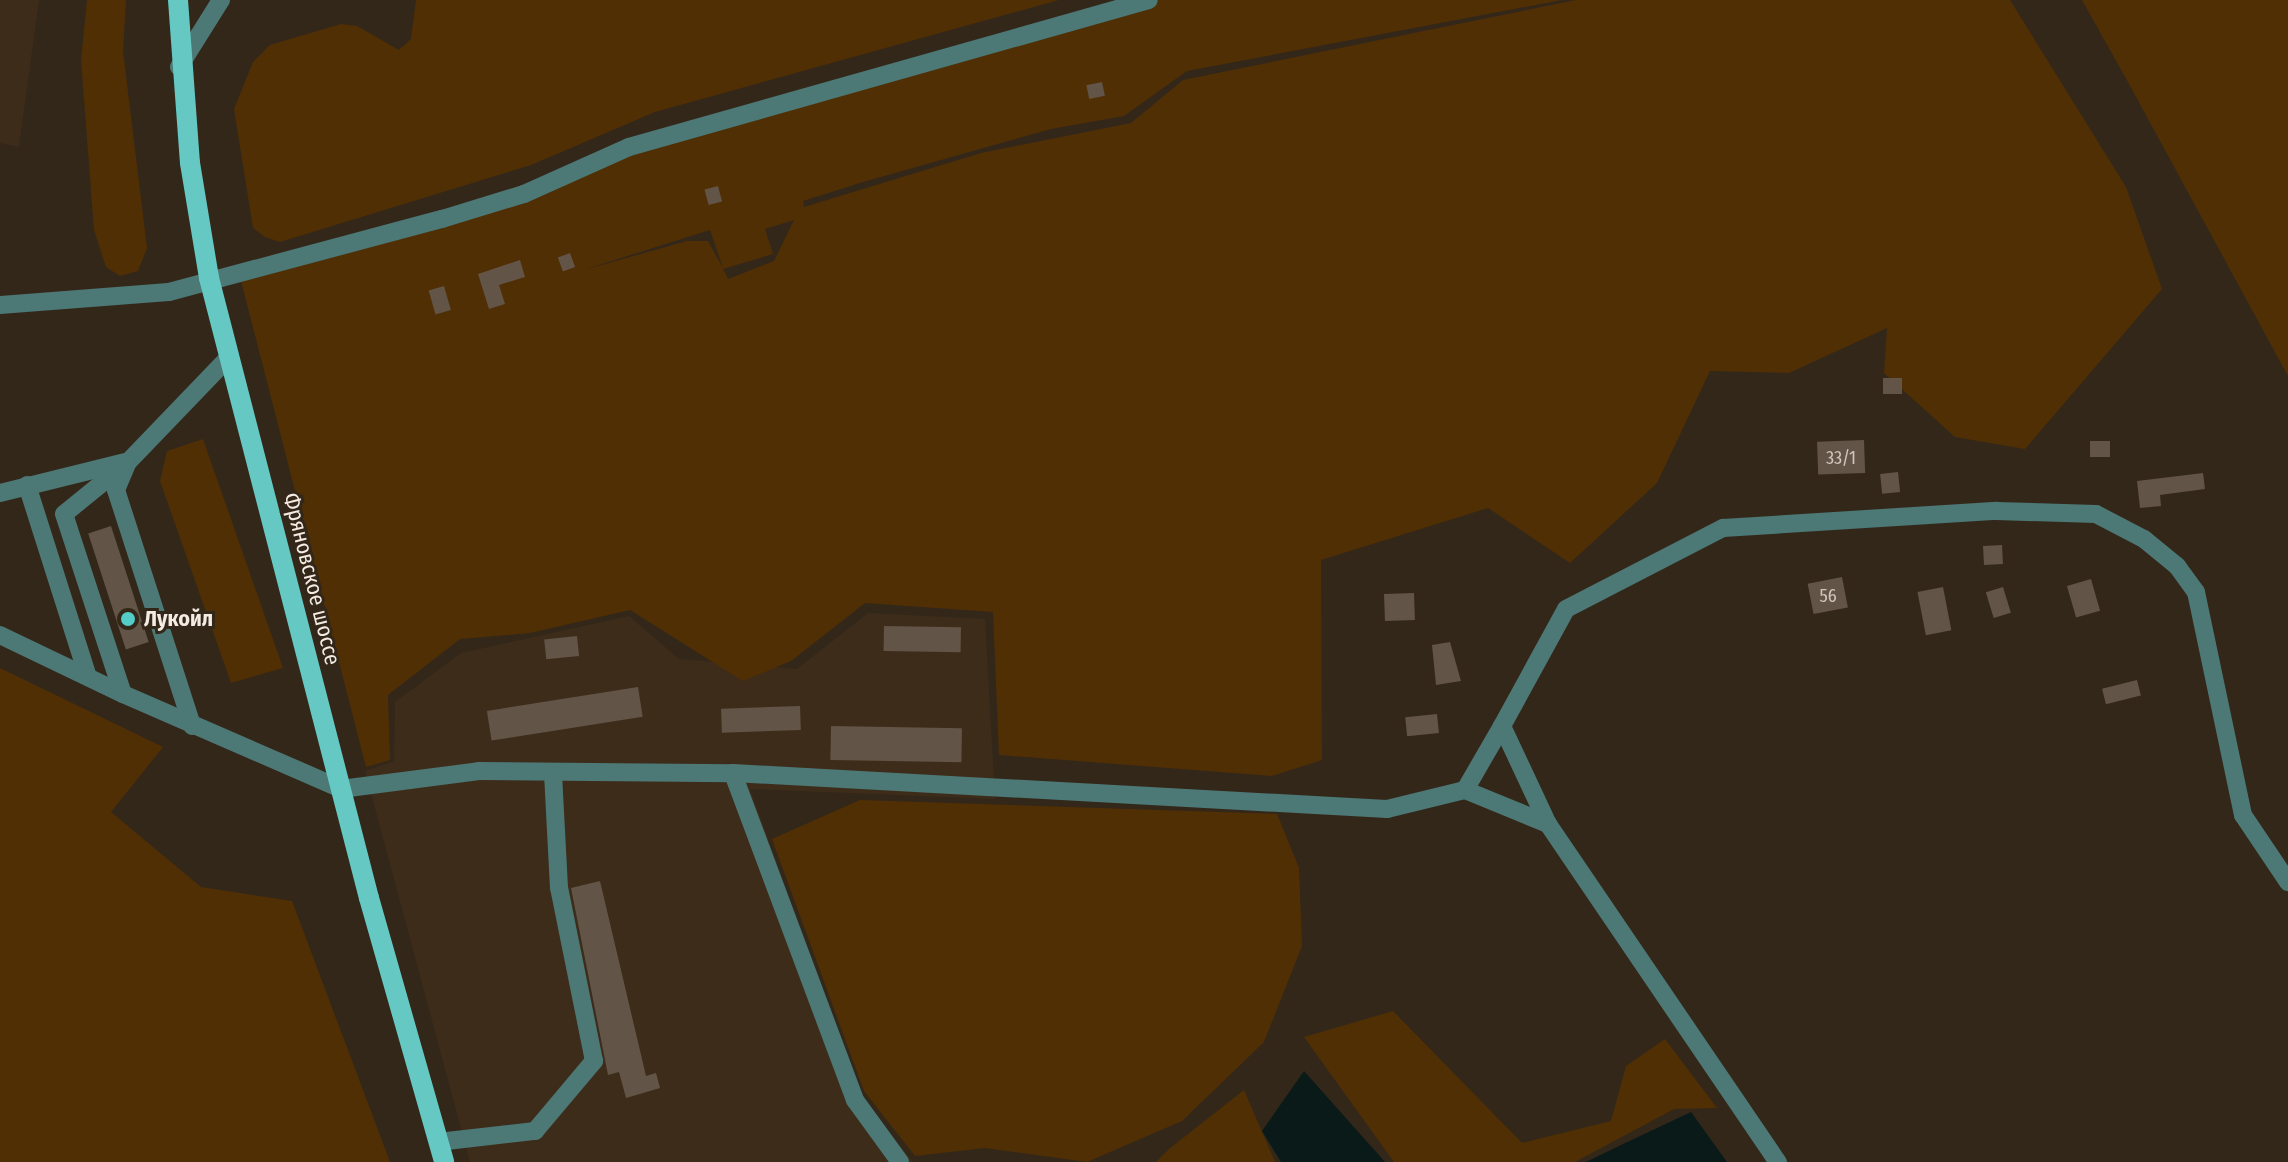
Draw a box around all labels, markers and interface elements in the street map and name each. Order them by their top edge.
house number: 33/1 [1826,447,1856,469]
street label: Фряновское шоссе [278,490,346,668]
house number: 56 [1819,585,1837,607]
place label: Лукойл [144,606,213,632]
marker: Лукойл [119,610,137,628]

